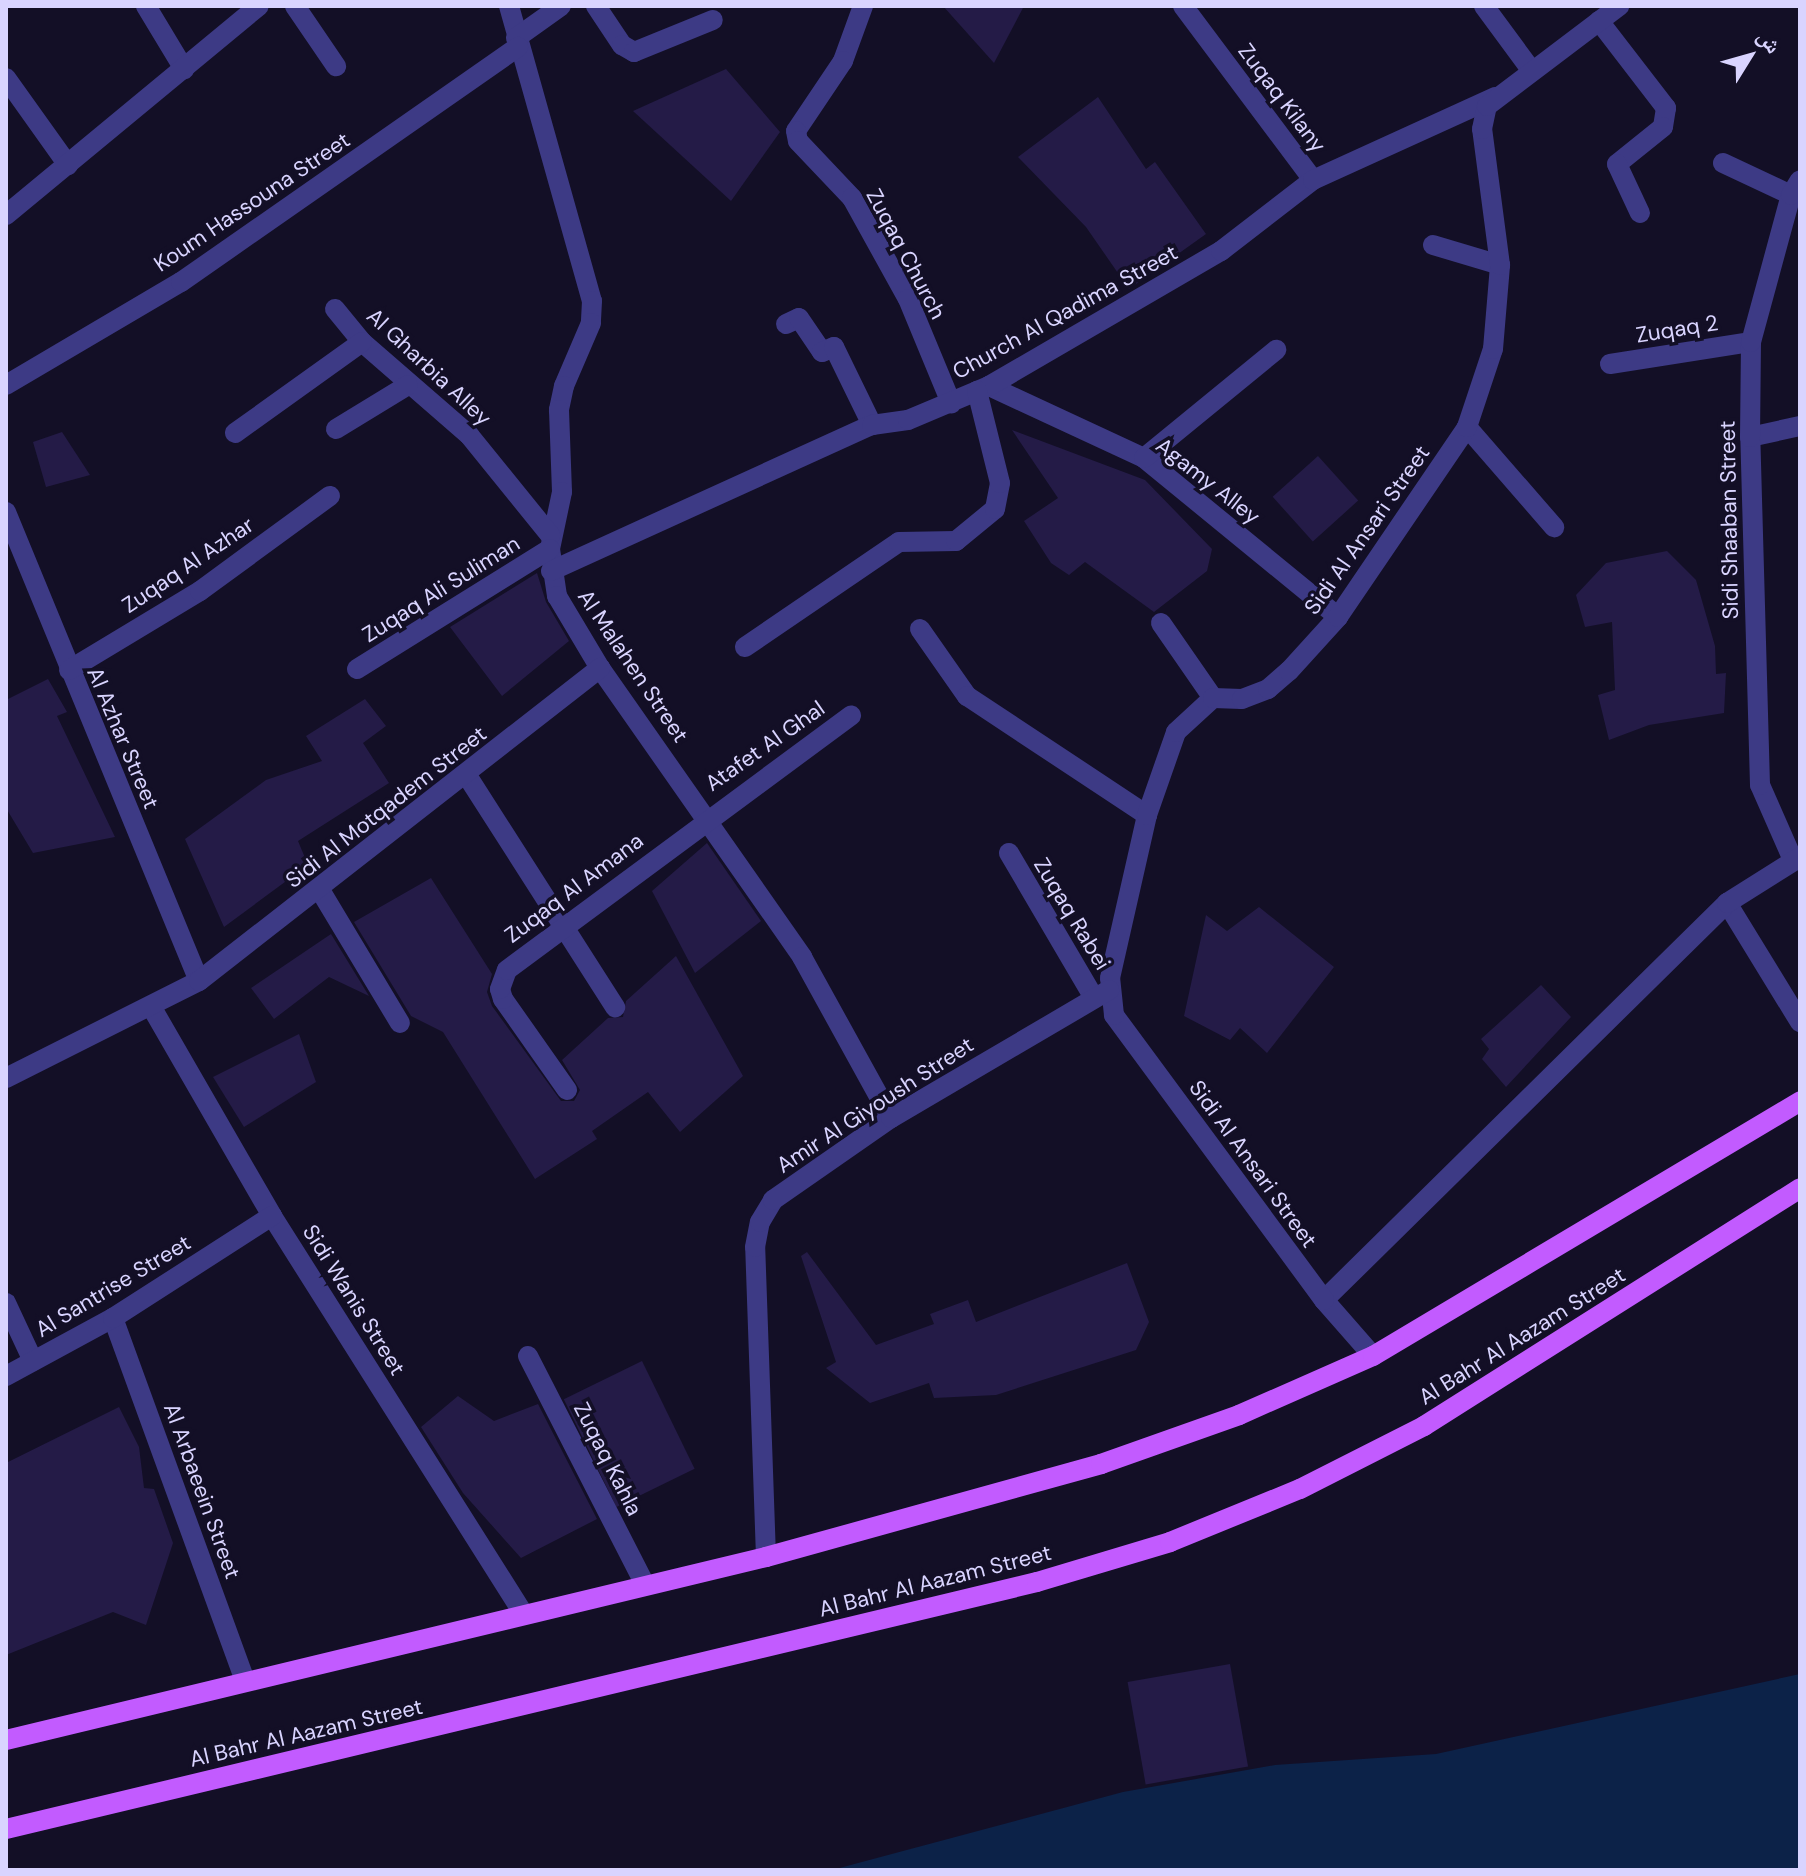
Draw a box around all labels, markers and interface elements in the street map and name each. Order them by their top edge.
north arrow [1710,16,1790,96]
text: ش [1751,23,1788,59]
street label: Zuqaq Kilany [1233,38,1331,158]
street label: Koum Hassouna Street [149,127,355,277]
street label: Zuqaq Church [861,184,951,324]
street label: Church Al Qadima Street [948,239,1182,385]
street label: Al Gharbia Alley [361,303,497,431]
street label: Zuqaq 2 [1634,310,1720,348]
street label: Sidi Shaaban Street [1714,420,1744,620]
street label: Agamy Alley [1151,432,1265,530]
street label: Sidi Al Ansari Street [1299,440,1435,620]
street label: Zuqaq Al Azhar [117,511,259,619]
street label: Zuqaq Ali Suliman [358,530,524,648]
street label: Al Malahen Street [572,585,694,747]
street label: Al Azhar Street [81,663,165,813]
street label: Atafet Al Ghal [700,695,830,797]
street label: Sidi Al Motqadem Street [280,720,492,894]
street label: Zuqaq Al Amana [500,827,648,949]
street label: Zuqaq Rabei [1028,853,1116,975]
street label: Amir Al Giyoush Street [772,1031,978,1179]
street label: Sidi Al Ansari Street [1183,1075,1323,1253]
street label: Sidi Wanis Street [297,1220,411,1380]
street label: Al Santrise Street [31,1229,195,1343]
street label: Al Bahr Al Aazam Street [1414,1262,1630,1410]
street label: Zuqaq Kahla [568,1398,648,1520]
street label: Al Arbaeein Street [158,1400,246,1582]
street label: Al Bahr Al Aazam Street [816,1539,1054,1623]
street label: Al Bahr Al Aazam Street [187,1693,425,1773]

